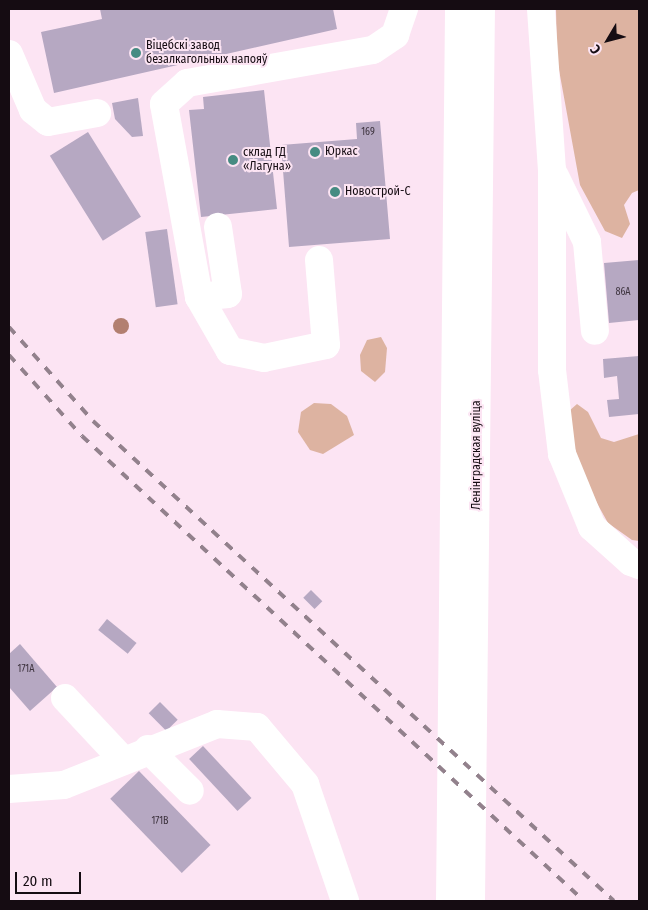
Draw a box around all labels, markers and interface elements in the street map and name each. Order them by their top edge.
north arrow [583,15,633,65]
place label: Віцебскі завод безалкагольных напояў [146,39,267,67]
text: С [587,41,605,57]
marker: Віцебскі завод безалкагольных напояў [130,47,142,59]
house number: 169 [361,127,375,139]
place label: Юркас [325,145,358,159]
place label: склад ГД «Лагуна» [243,146,291,174]
marker: Юркас [309,146,321,158]
marker: склад ГД «Лагуна» [227,154,239,166]
place label: Новострой-С [345,185,411,199]
marker: Новострой-С [329,186,341,198]
house number: 86А [615,287,631,299]
street label: Ленінградская вуліца [470,400,484,510]
house number: 171А [18,664,34,676]
house number: 171В [151,816,169,828]
scale bar [18,862,84,894]
text: 20 m [23,872,53,890]

